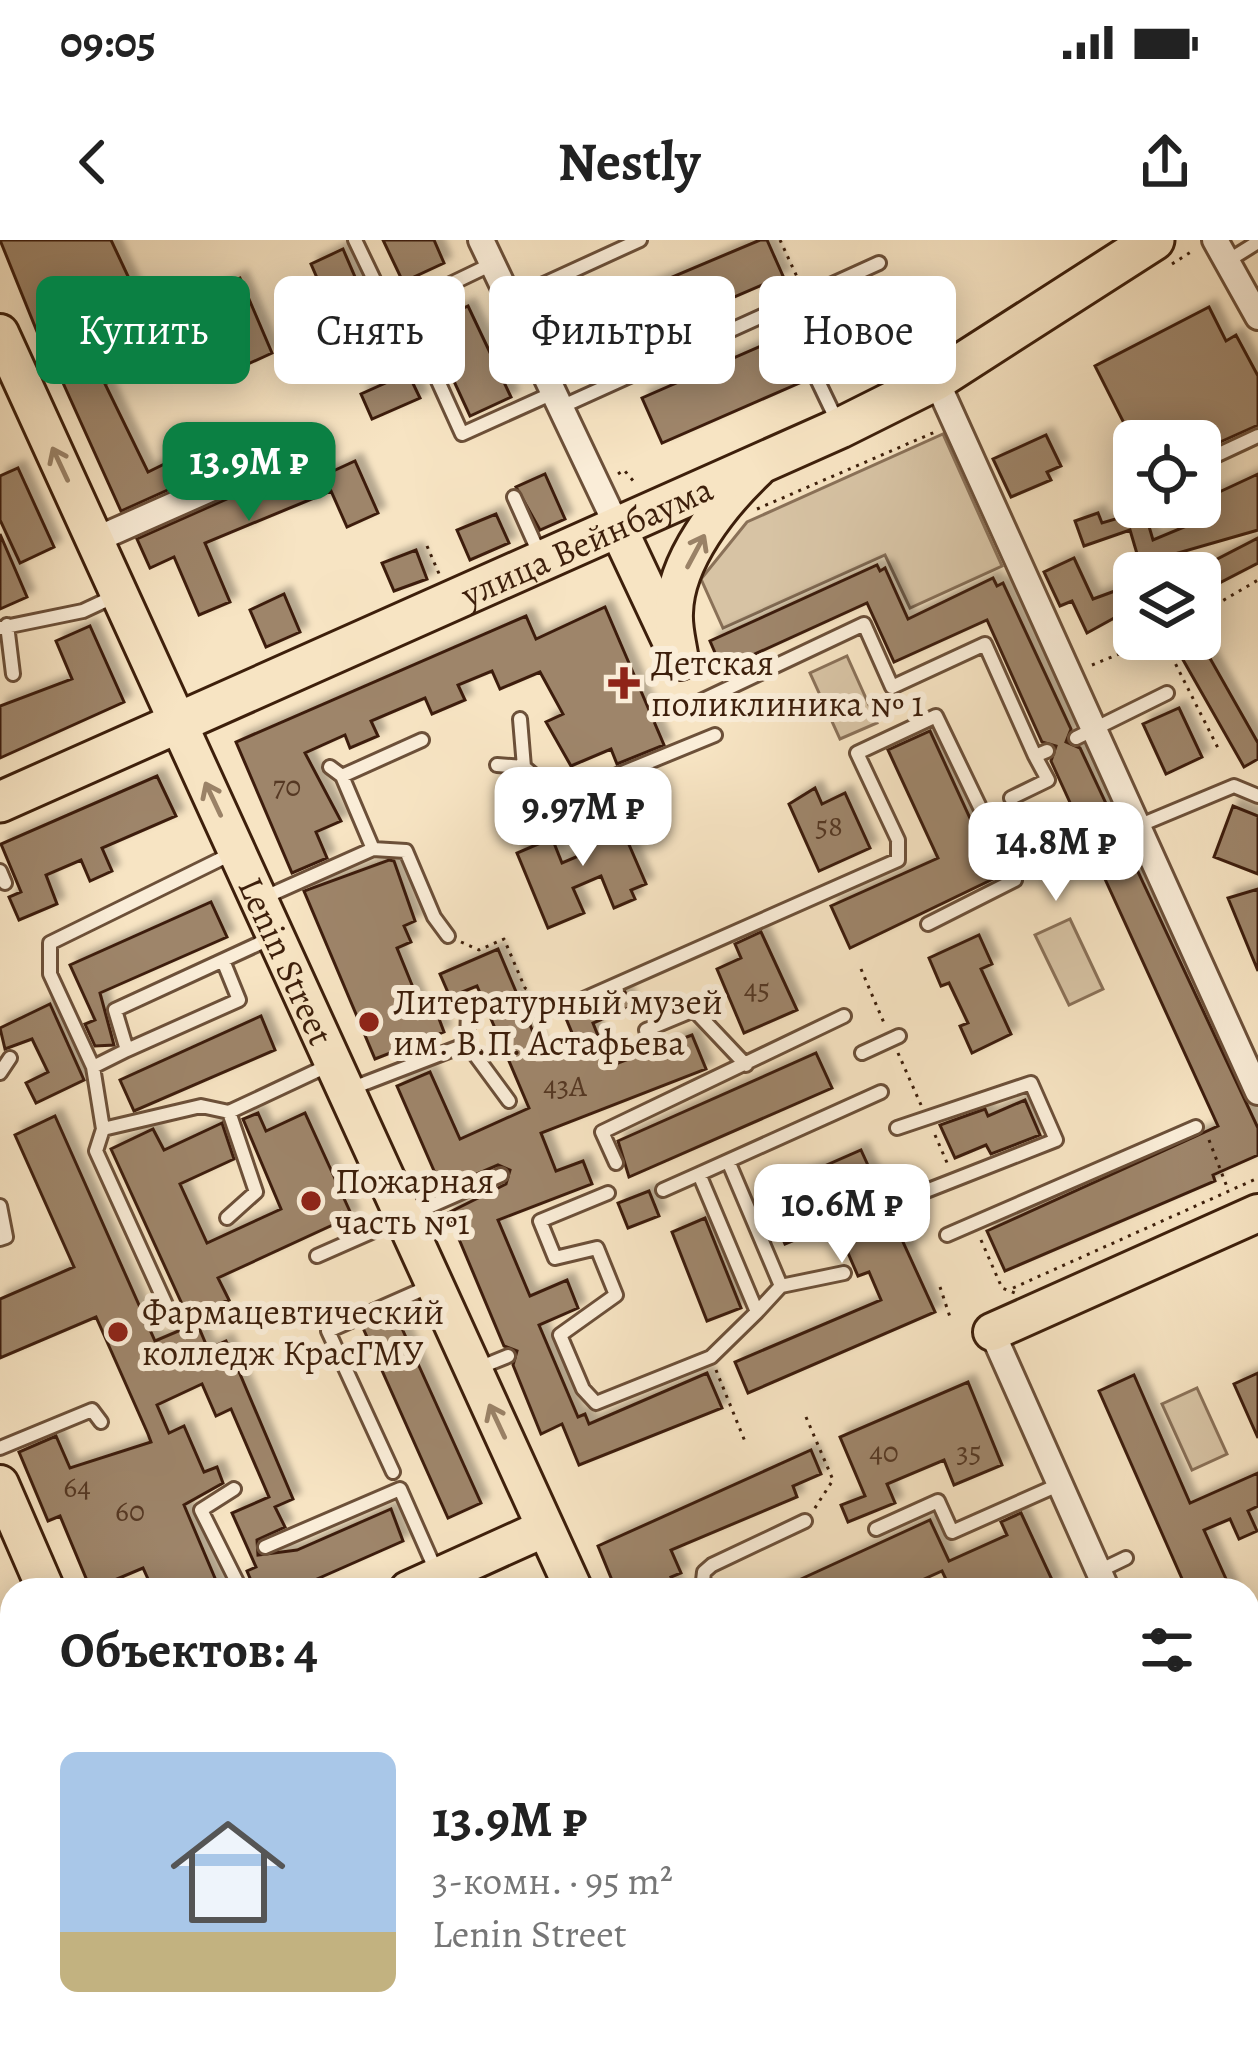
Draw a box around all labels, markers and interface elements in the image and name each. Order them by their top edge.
text: 09:05 [60,11,156,73]
text: Nestly [558,125,700,199]
icon: back [60,129,126,195]
icon: share [1132,129,1198,195]
chip: Купить [36,276,250,384]
chip: Снять [274,276,465,384]
chip: Фильтры [489,276,735,384]
chip: Новое [759,276,956,384]
map controls [1113,420,1221,660]
button: locate [1113,420,1221,528]
pin: 13.9M ₽ [138,422,360,524]
text: 13.9M ₽ [190,434,308,487]
one-way arrow [48,447,70,483]
street label: улица Вейнбаума [452,464,721,619]
one-way arrow [685,534,708,569]
button: layers [1113,552,1221,660]
place label: Детская поликлиника № 1 [651,638,924,728]
marker: Детская поликлиника № 1 [608,667,640,699]
house number: 70 [273,766,301,806]
pin: 9.97M ₽ [472,767,694,869]
text: 9.97M ₽ [522,779,644,832]
one-way arrow [201,782,223,818]
pin: 14.8M ₽ [945,802,1167,904]
house number: 58 [815,806,843,846]
text: 14.8M ₽ [995,814,1117,867]
street label: Lenin Street [227,869,346,1053]
house number: 45 [744,969,770,1009]
place label: Литературный музей им. В.П. Астафьева [393,977,723,1067]
marker: Литературный музей им. В.П. Астафьева [356,1009,382,1035]
house number: 43А [543,1066,587,1106]
place label: Пожарная часть №1 [335,1156,494,1246]
pin: 10.6M ₽ [731,1164,953,1266]
text: 10.6M ₽ [781,1176,903,1229]
marker: Пожарная часть №1 [298,1188,324,1214]
place label: Фармацевтический колледж КрасГМУ [142,1287,444,1377]
marker: Фармацевтический колледж КрасГМУ [105,1319,131,1345]
one-way arrow [485,1404,507,1440]
house number: 40 [869,1432,899,1472]
house number: 35 [956,1432,982,1472]
house number: 64 [63,1467,91,1507]
house number: 60 [115,1491,145,1531]
text: Объектов: 4 [60,1615,318,1685]
icon: filters [1134,1617,1200,1683]
text: 13.9M ₽ [432,1784,588,1854]
icon: home [156,1800,300,1944]
text: 3-комн. · 95 m² [432,1854,673,1907]
text: Lenin Street [432,1907,627,1960]

